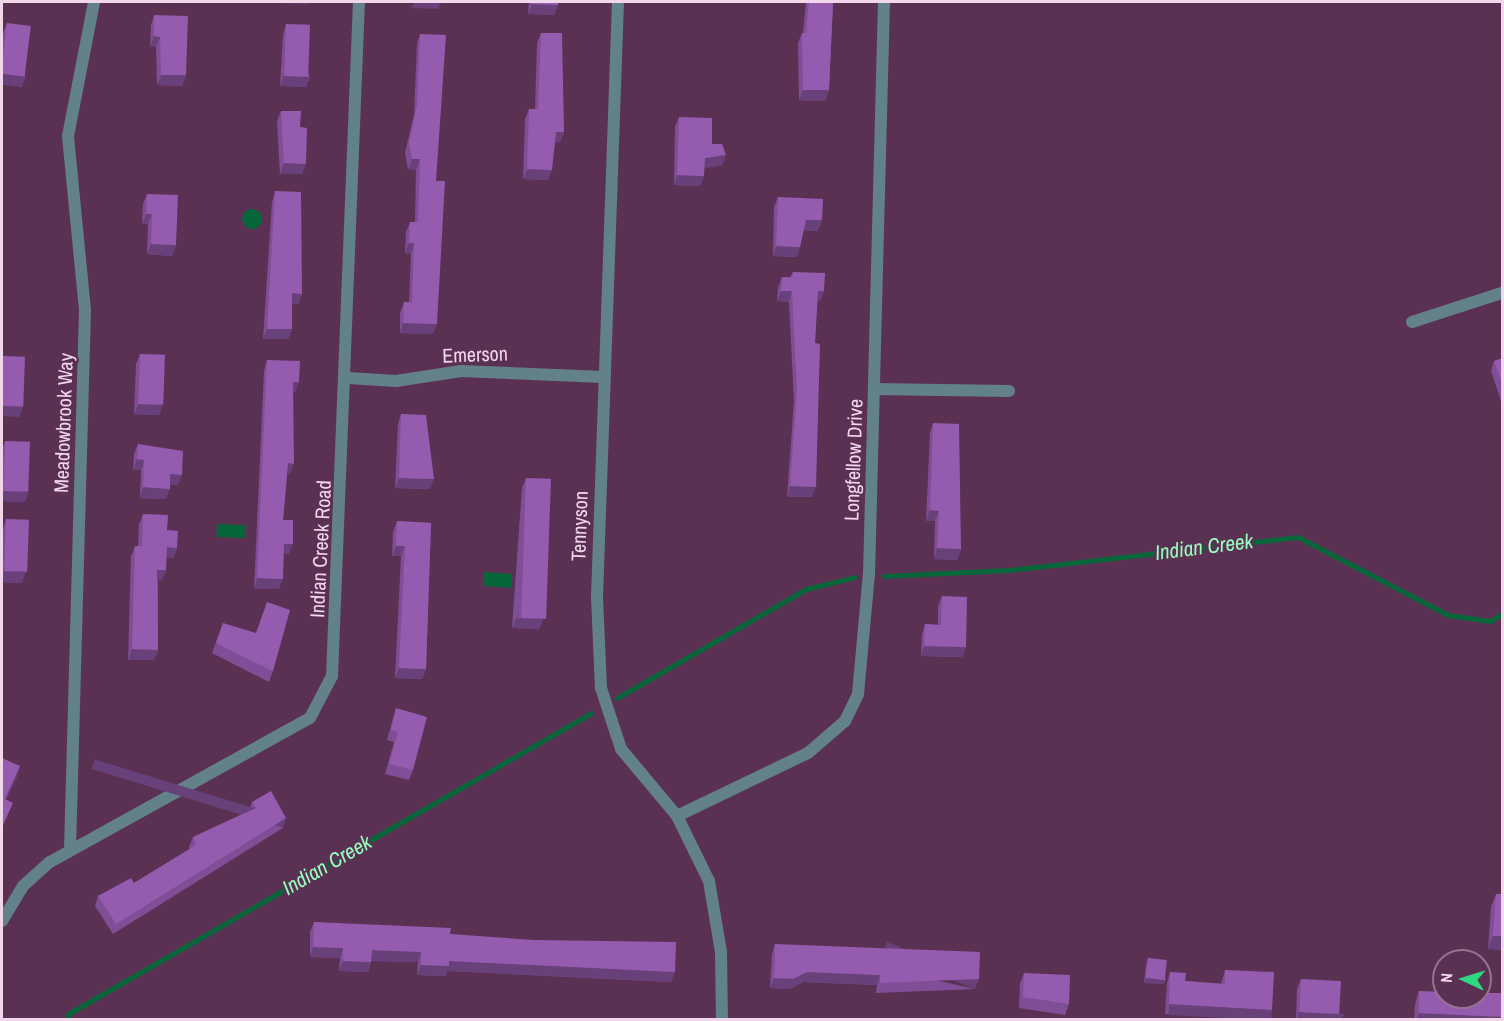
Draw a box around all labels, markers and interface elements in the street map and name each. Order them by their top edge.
street label: Emerson [442,341,508,367]
street label: Meadowbrook Way [49,353,77,493]
street label: Longfellow Drive [839,399,867,521]
street label: Indian Creek Road [304,480,336,618]
street label: Tennyson [566,491,592,561]
water label: Indian Creek [1154,528,1254,566]
water label: Indian Creek [278,829,376,901]
north arrow [1432,949,1492,1009]
text: N [1435,972,1457,983]

